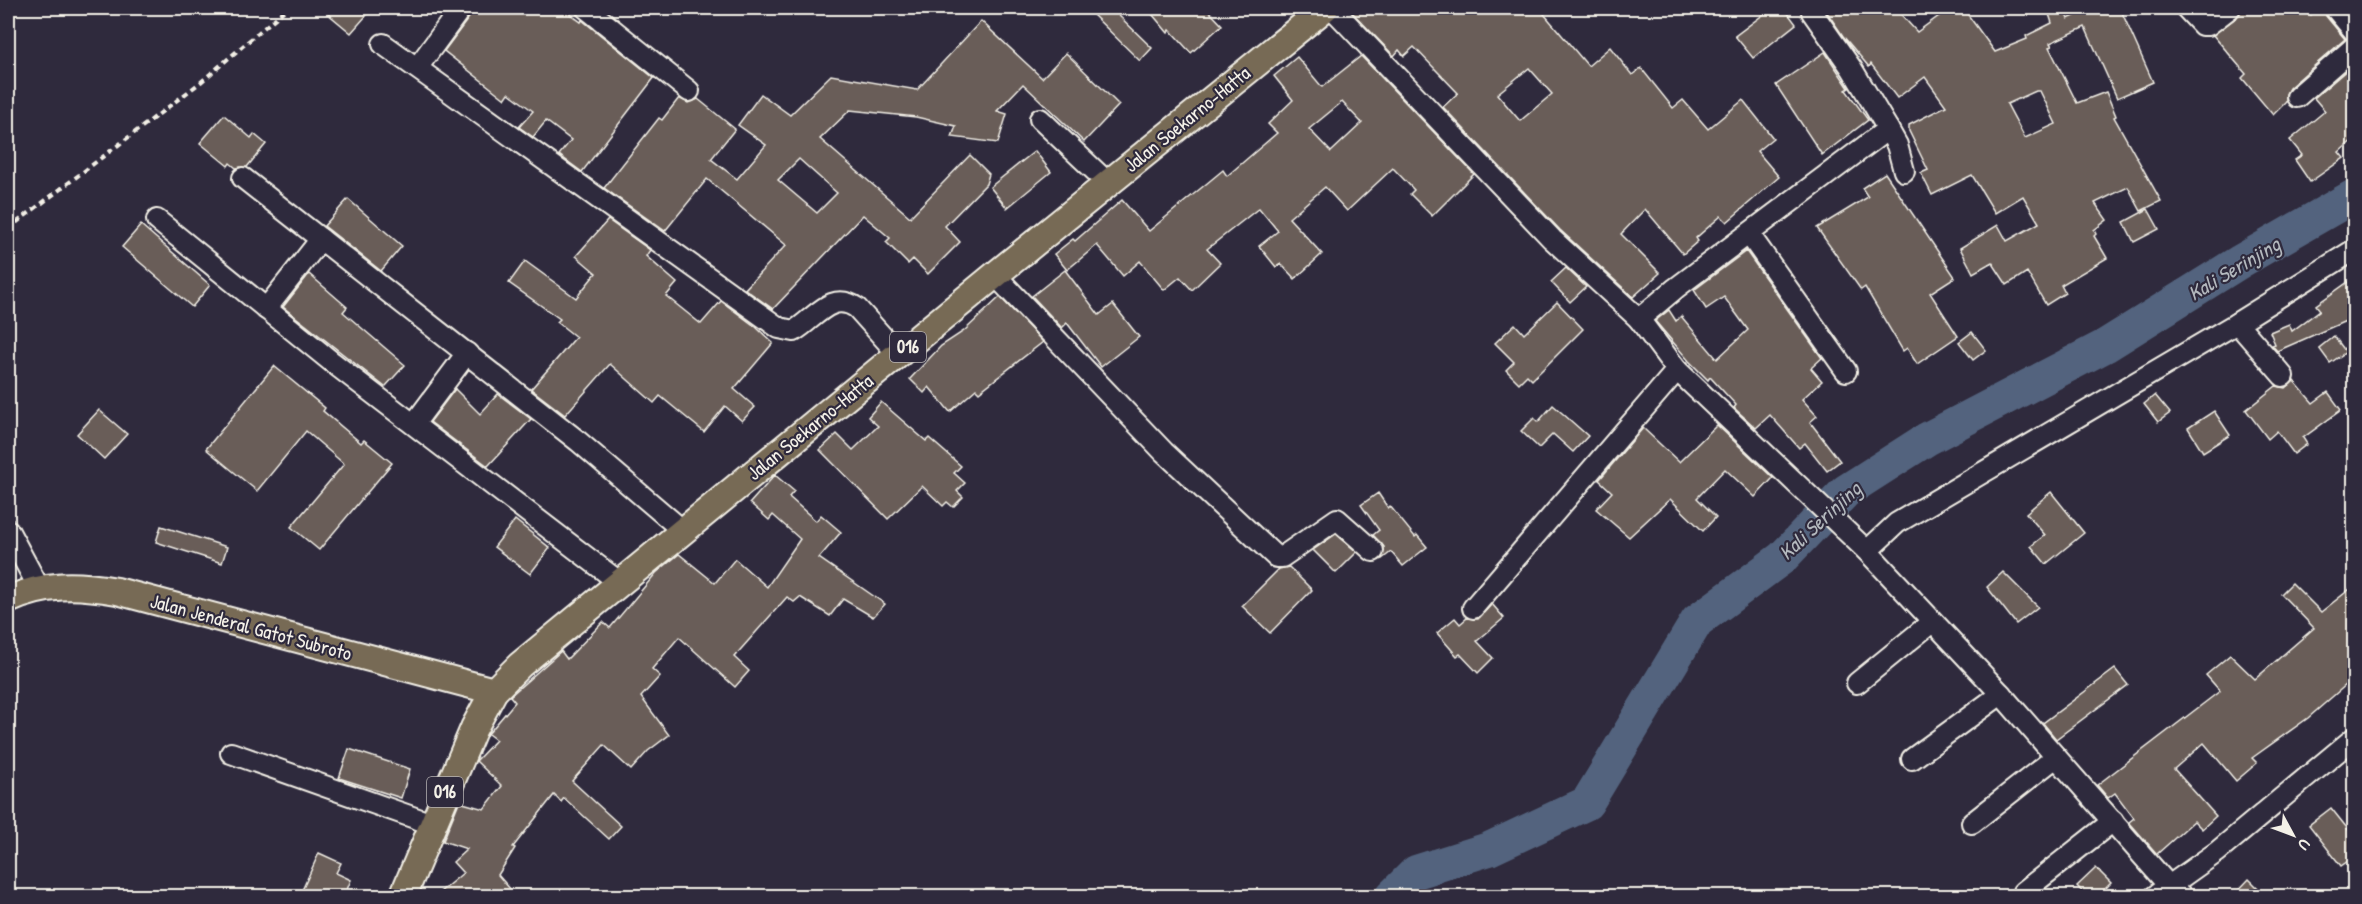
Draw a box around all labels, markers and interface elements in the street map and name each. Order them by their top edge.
street label: Jalan Soekarno-Hatta [1118,59,1256,178]
water label: Kali Serinjing [2182,229,2287,308]
road number: 016 [890,332,926,362]
street label: Jalan Soekarno-Hatta [741,367,879,486]
water label: Kali Serinjing [1772,474,1868,566]
street label: Jalan Jenderal Gatot Subroto [147,587,355,666]
road number: 016 [427,777,463,807]
north arrow [2263,805,2323,865]
text: U [2293,834,2316,856]

